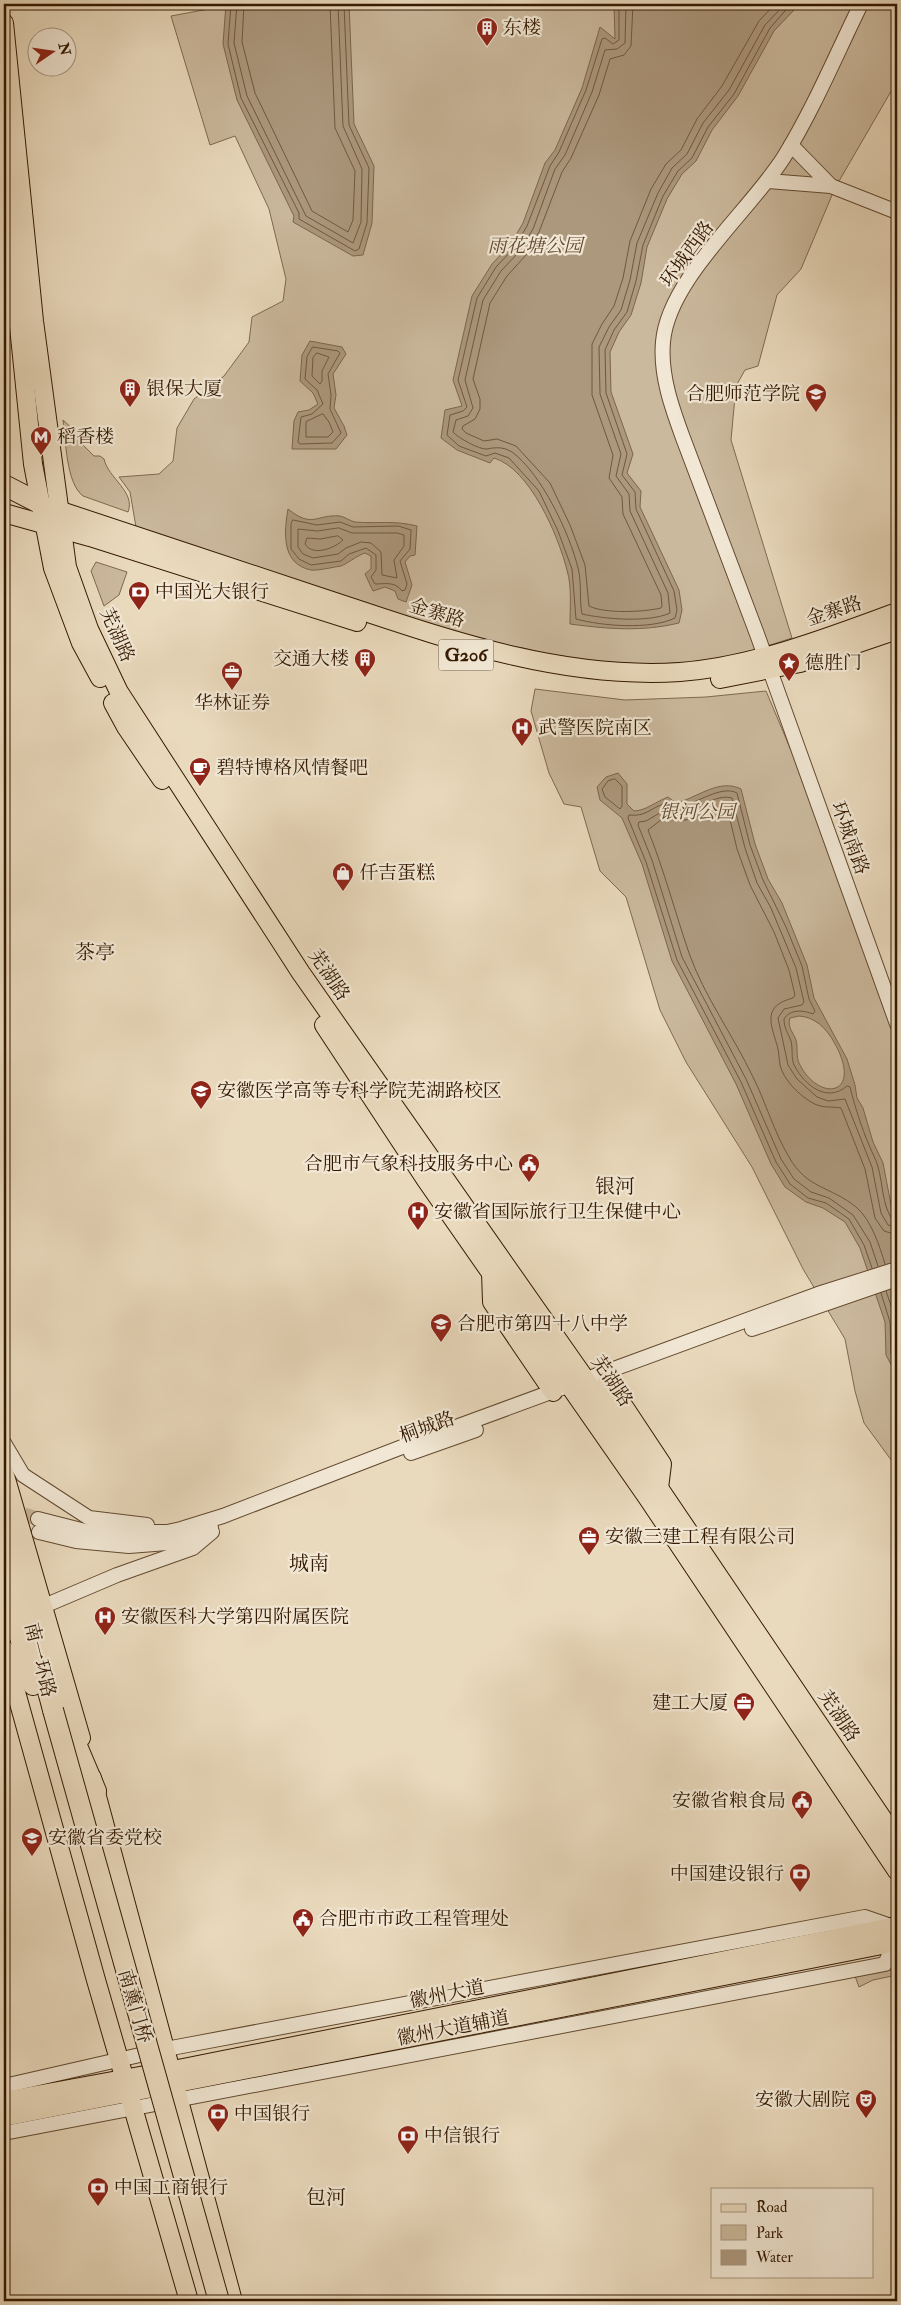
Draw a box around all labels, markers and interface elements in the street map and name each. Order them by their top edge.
building icon: 东楼 [475,16,499,47]
place label: 东楼 [503,16,541,40]
north arrow [28,28,78,78]
text: N [54,40,74,58]
street label: 环城西路 [655,216,719,292]
park label: 雨花塘公园 [487,234,585,258]
building icon: 银保大厦 [118,377,142,408]
place label: 银保大厦 [146,377,222,401]
place label: 合肥师范学院 [686,382,800,406]
school or university icon: 合肥师范学院 [804,382,828,413]
metro station icon: 稻香楼 [29,425,53,456]
place label: 稻香楼 [57,425,114,449]
bank icon: 中国光大银行 [127,580,151,611]
place label: 中国光大银行 [155,580,269,604]
street label: 金寨路 [803,591,865,631]
street label: 金寨路 [406,593,468,633]
street label: 芜湖路 [94,604,140,666]
road number: G206 [438,640,494,670]
place label: 交通大楼 [273,647,349,671]
building icon: 交通大楼 [353,647,377,678]
place icon: 德胜门 [777,651,801,682]
place label: 德胜门 [805,651,862,675]
office icon: 华林证券 [220,660,244,691]
place label: 华林证券 [194,691,270,715]
hospital icon: 武警医院南区 [510,716,534,747]
place label: 武警医院南区 [538,716,652,740]
cafe icon: 碧特博格风情餐吧 [188,756,212,787]
place label: 碧特博格风情餐吧 [216,756,368,780]
street label: 环城南路 [826,798,874,878]
park label: 银河公园 [659,800,738,824]
shop icon: 仟吉蛋糕 [331,861,355,892]
place label: 仟吉蛋糕 [359,861,435,885]
district label: 茶亭 [75,940,115,965]
street label: 芜湖路 [303,945,355,1005]
school or university icon: 安徽医学高等专科学院芜湖路校区 [189,1079,213,1110]
place label: 安徽医学高等专科学院芜湖路校区 [217,1079,502,1103]
place label: 合肥市气象科技服务中心 [304,1152,513,1176]
public building icon: 合肥市气象科技服务中心 [517,1152,541,1183]
district label: 银河 [595,1174,635,1199]
hospital icon: 安徽省国际旅行卫生保健中心 [406,1200,430,1231]
place label: 安徽省国际旅行卫生保健中心 [434,1200,681,1224]
school or university icon: 合肥市第四十八中学 [429,1312,453,1343]
place label: 合肥市第四十八中学 [457,1312,628,1336]
street label: 芜湖路 [586,1351,638,1411]
street label: 桐城路 [396,1406,458,1448]
office icon: 安徽三建工程有限公司 [577,1525,601,1556]
place label: 安徽三建工程有限公司 [605,1525,795,1549]
district label: 城南 [289,1551,329,1576]
hospital icon: 安徽医科大学第四附属医院 [93,1605,117,1636]
place label: 安徽医科大学第四附属医院 [121,1605,349,1629]
street label: 南一环路 [19,1620,61,1700]
street label: 芜湖路 [813,1686,865,1746]
place label: 建工大厦 [652,1691,728,1715]
office icon: 建工大厦 [732,1691,756,1722]
place label: 安徽省粮食局 [672,1789,786,1813]
public building icon: 安徽省粮食局 [790,1789,814,1820]
school or university icon: 安徽省委党校 [20,1826,44,1857]
place label: 安徽省委党校 [48,1826,162,1850]
place label: 中国建设银行 [670,1862,784,1886]
bank icon: 中国建设银行 [788,1862,812,1893]
public building icon: 合肥市市政工程管理处 [291,1907,315,1938]
place label: 合肥市市政工程管理处 [319,1907,509,1931]
street label: 南薰门桥 [113,1966,157,2046]
street label: 徽州大道 [407,1975,487,2013]
street label: 徽州大道辅道 [395,2005,511,2051]
place label: 安徽大剧院 [755,2088,850,2112]
theatre icon: 安徽大剧院 [854,2088,878,2119]
bank icon: 中国银行 [206,2102,230,2133]
place label: 中国银行 [234,2102,310,2126]
bank icon: 中信银行 [396,2124,420,2155]
place label: 中信银行 [424,2124,500,2148]
bank icon: 中国工商银行 [86,2176,110,2207]
place label: 中国工商银行 [114,2176,228,2200]
district label: 包河 [306,2185,346,2210]
legend [711,2188,874,2278]
text: Road [756,2198,788,2217]
text: Park [756,2224,783,2243]
text: Water [755,2248,793,2267]

